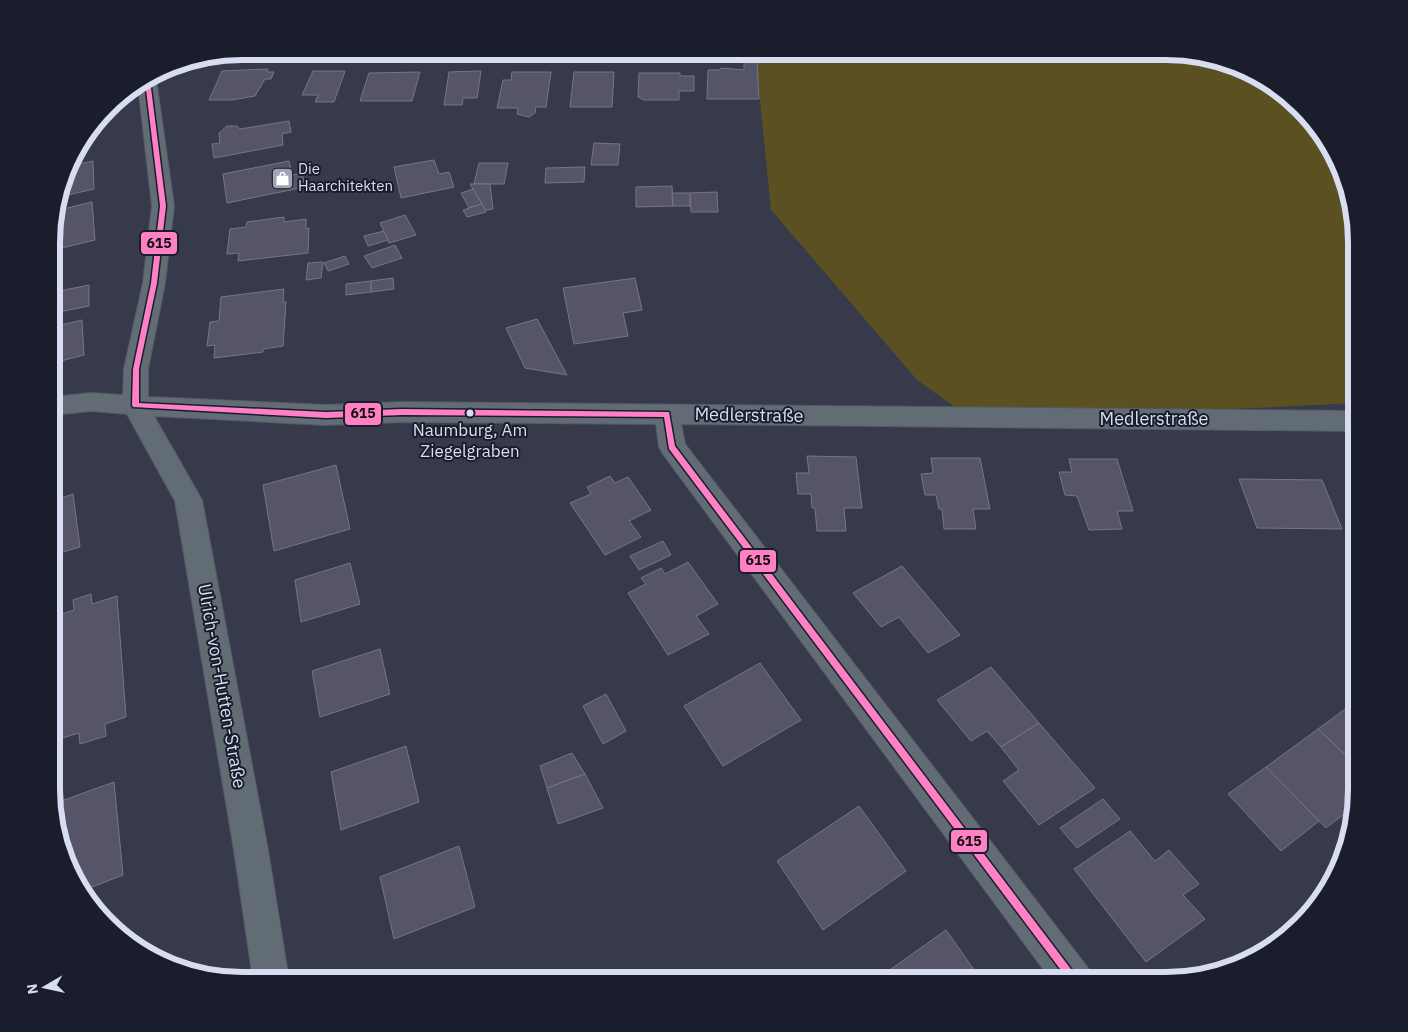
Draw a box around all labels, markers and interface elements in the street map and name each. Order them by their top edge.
place label: Die Haarchitekten [298,159,393,195]
shop icon: Die Haarchitekten [270,166,294,190]
line badge: 615 [140,231,178,255]
text: 615 [146,234,172,252]
line badge: 615 [344,402,382,426]
street label: Medlerstraße [694,402,804,427]
text: 615 [350,404,376,422]
street label: Medlerstraße [1100,407,1209,430]
marker: Naumburg, Am Ziegelgraben [465,408,475,418]
place label: Naumburg, Am Ziegelgraben [413,419,527,462]
line badge: 615 [739,549,777,573]
text: 615 [745,551,771,569]
street label: Ulrich-von-Hutten-Straße [193,582,252,790]
line badge: 615 [950,829,988,853]
text: 615 [956,832,982,850]
north arrow [20,962,70,1012]
text: N [22,983,42,995]

